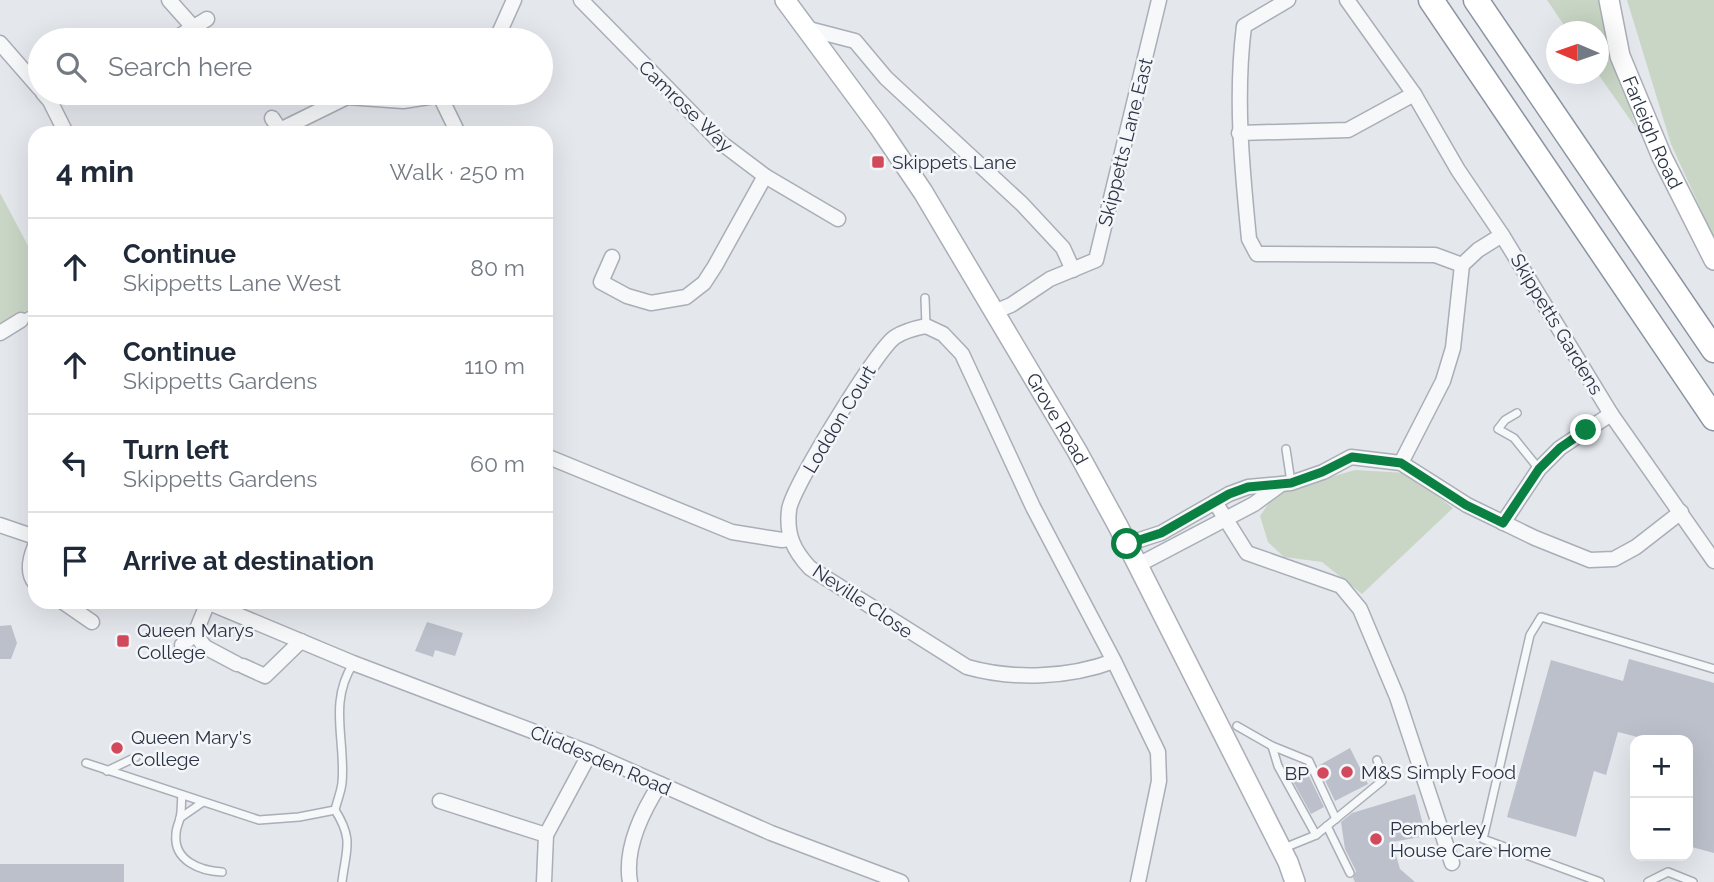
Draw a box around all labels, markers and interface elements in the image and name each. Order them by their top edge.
north arrow [1546,21,1609,84]
search box [28,28,553,105]
icon: search [52,48,90,86]
text: Search here [108,52,252,82]
street label: Skippetts Lane East [1093,55,1157,229]
street label: Camrose Way [634,56,738,156]
street label: Farleigh Road [1619,73,1687,192]
place label: Skippets Lane [892,151,1016,173]
text: 4 min [56,154,134,189]
marker: Skippets Lane [870,154,886,170]
text: Walk · 250 m [390,158,525,185]
text: Continue [123,239,236,269]
icon: ahead [56,248,94,286]
street label: Skippetts Gardens [1506,250,1608,398]
text: 80 m [470,254,525,281]
text: Skippetts Lane West [123,269,341,296]
text: Continue [123,337,236,367]
icon: ahead [56,346,94,384]
text: 110 m [464,352,525,379]
street label: Loddon Court [798,361,880,477]
text: Skippetts Gardens [123,367,317,394]
street label: Grove Road [1022,369,1093,468]
route end [1570,414,1601,445]
text: Turn left [123,435,229,465]
icon: left [56,444,94,482]
text: 60 m [470,450,525,477]
text: Skippetts Gardens [123,465,317,492]
route start [1111,528,1142,559]
icon: arrive [56,542,94,580]
text: Arrive at destination [123,546,374,576]
street label: Neville Close [809,559,917,643]
place label: Queen Marys College [137,619,254,663]
marker: Queen Marys College [115,633,131,649]
street label: Cliddesden Road [527,720,675,800]
place label: Queen Mary's College [131,726,251,770]
map controls [1630,735,1693,861]
button: + [1630,735,1693,798]
marker: Queen Mary's College [109,740,125,756]
place label: M&S Simply Food [1361,761,1516,783]
place label: BP [1285,762,1309,784]
marker: M&S Simply Food [1339,764,1355,780]
marker: BP [1315,765,1331,781]
button: − [1630,798,1693,861]
place label: Pemberley House Care Home [1390,817,1551,861]
marker: Pemberley House Care Home [1368,831,1384,847]

